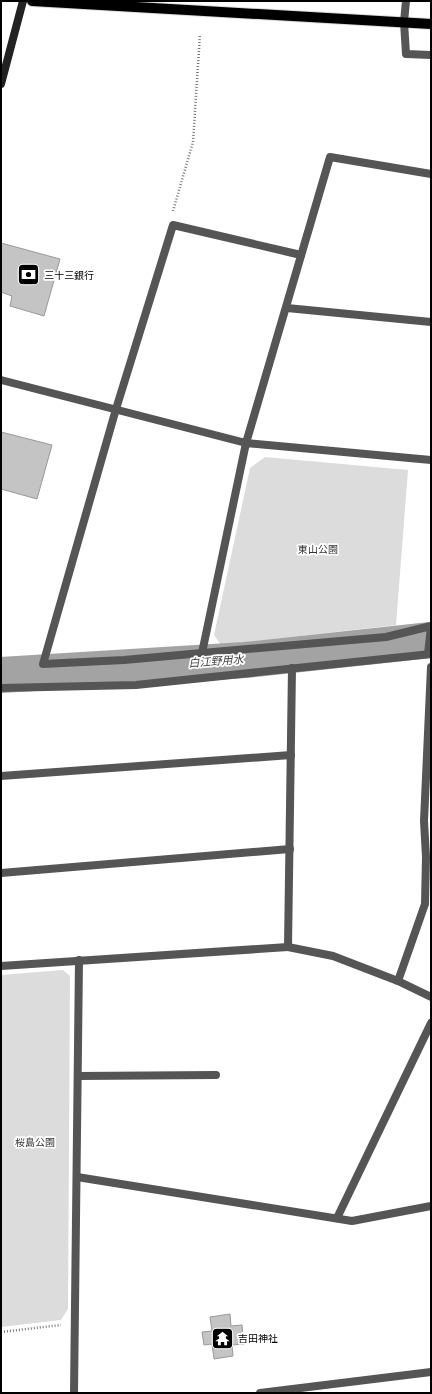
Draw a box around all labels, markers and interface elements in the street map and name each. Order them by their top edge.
bank icon: 三十三銀行 [15,262,41,288]
place label: 三十三銀行 [44,269,94,281]
park label: 東山公園 [298,543,338,555]
water label: 白江野用水 [188,652,245,669]
park label: 桜島公園 [15,1136,55,1148]
temple icon: 吉田神社 [210,1325,236,1351]
place label: 吉田神社 [238,1332,278,1344]

